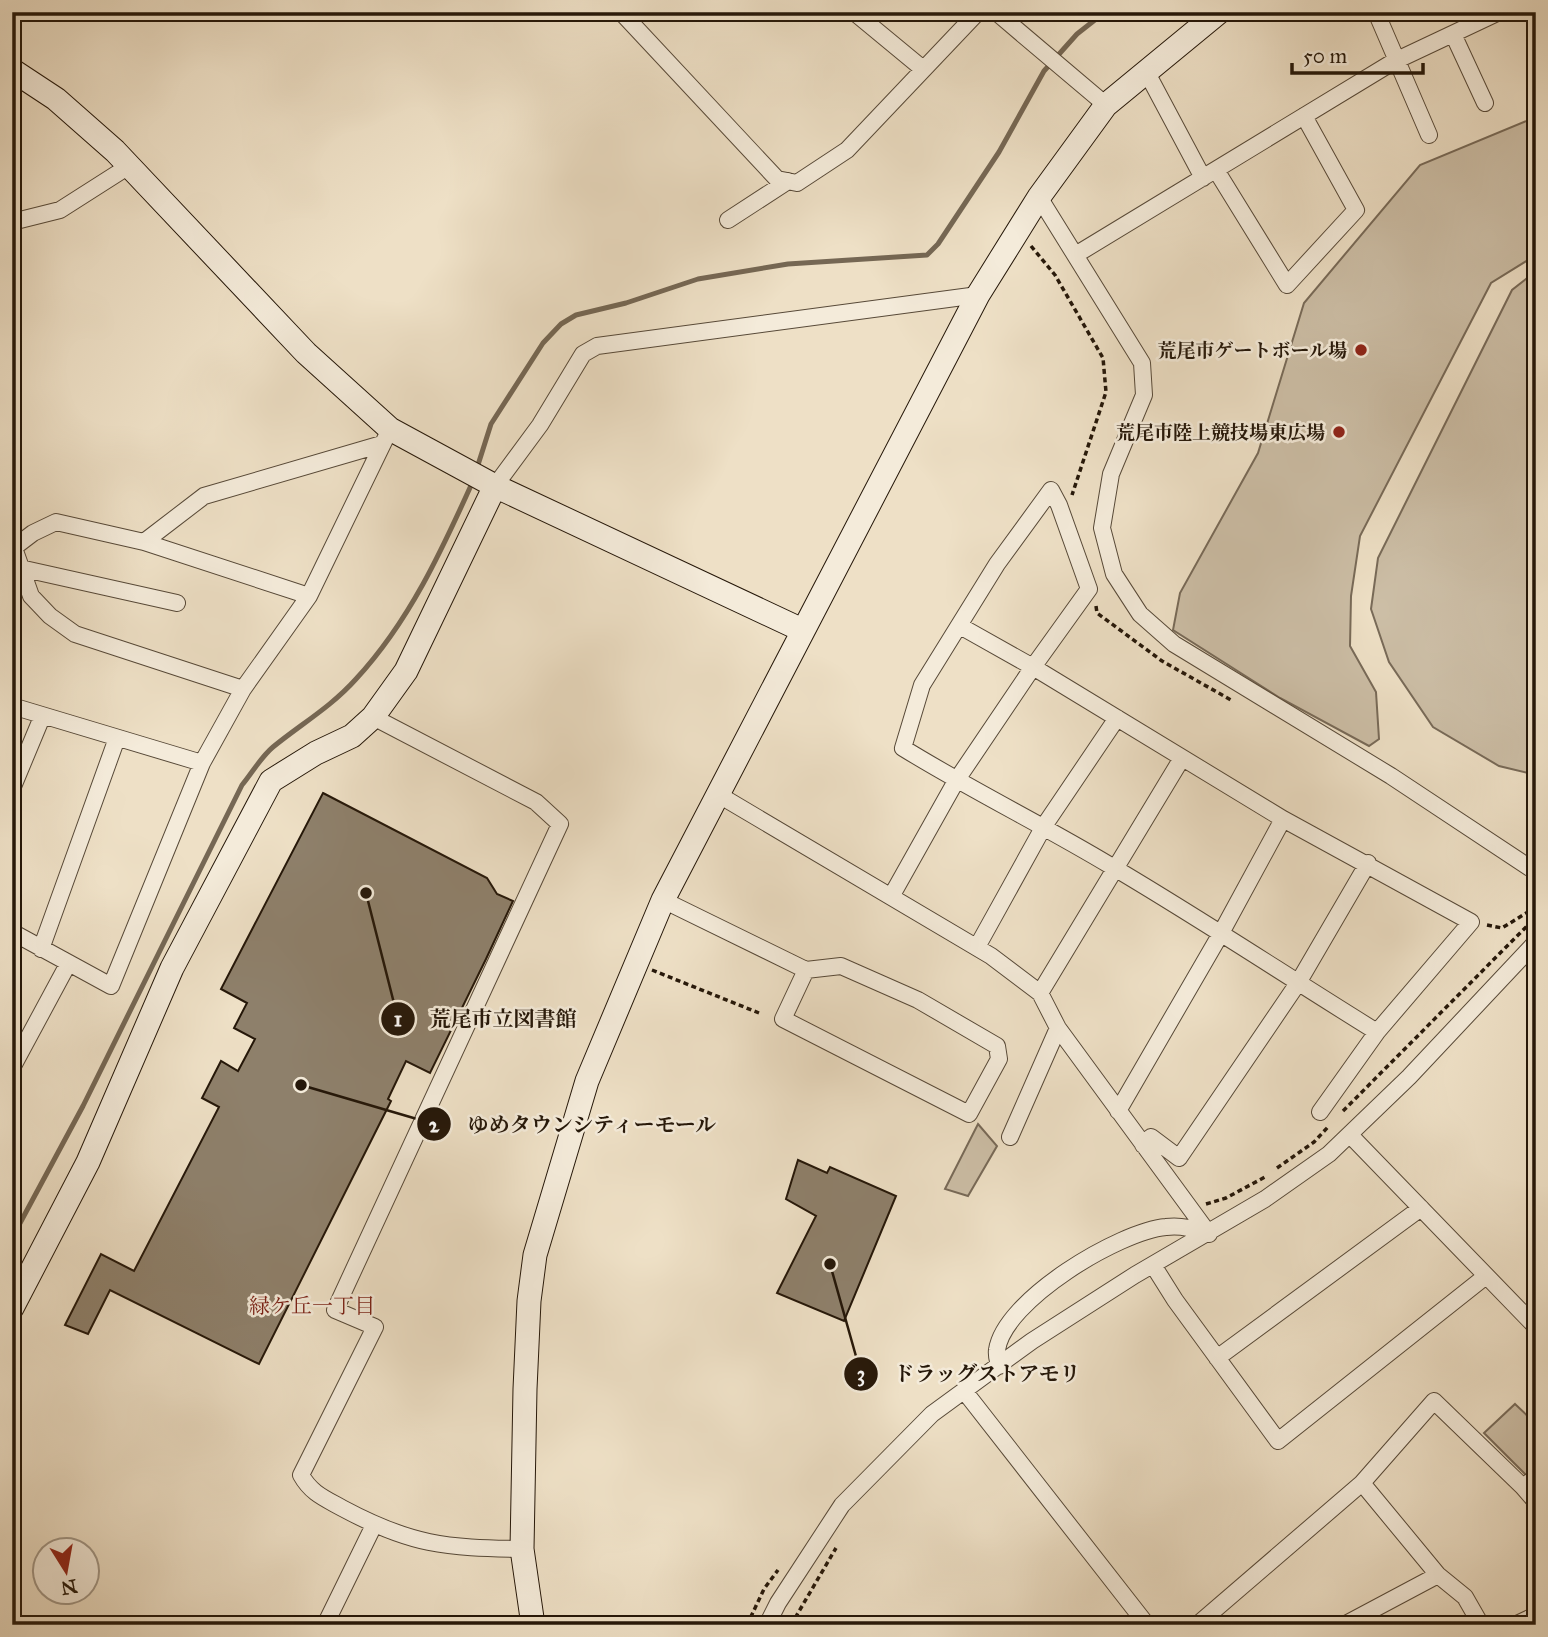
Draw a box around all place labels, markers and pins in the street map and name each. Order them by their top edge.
place label: 荒尾市ゲートボール場 [1157,339,1347,362]
marker: 荒尾市ゲートボール場 [1353,342,1369,358]
place label: 荒尾市陸上競技場東広場 [1116,421,1325,444]
marker: 荒尾市陸上競技場東広場 [1331,424,1347,440]
callout: 荒尾市立図書館 [380,998,590,1040]
callout: ゆめタウンシティーモール [417,1103,731,1145]
callout: ドラッグストアモリ [844,1353,1096,1395]

